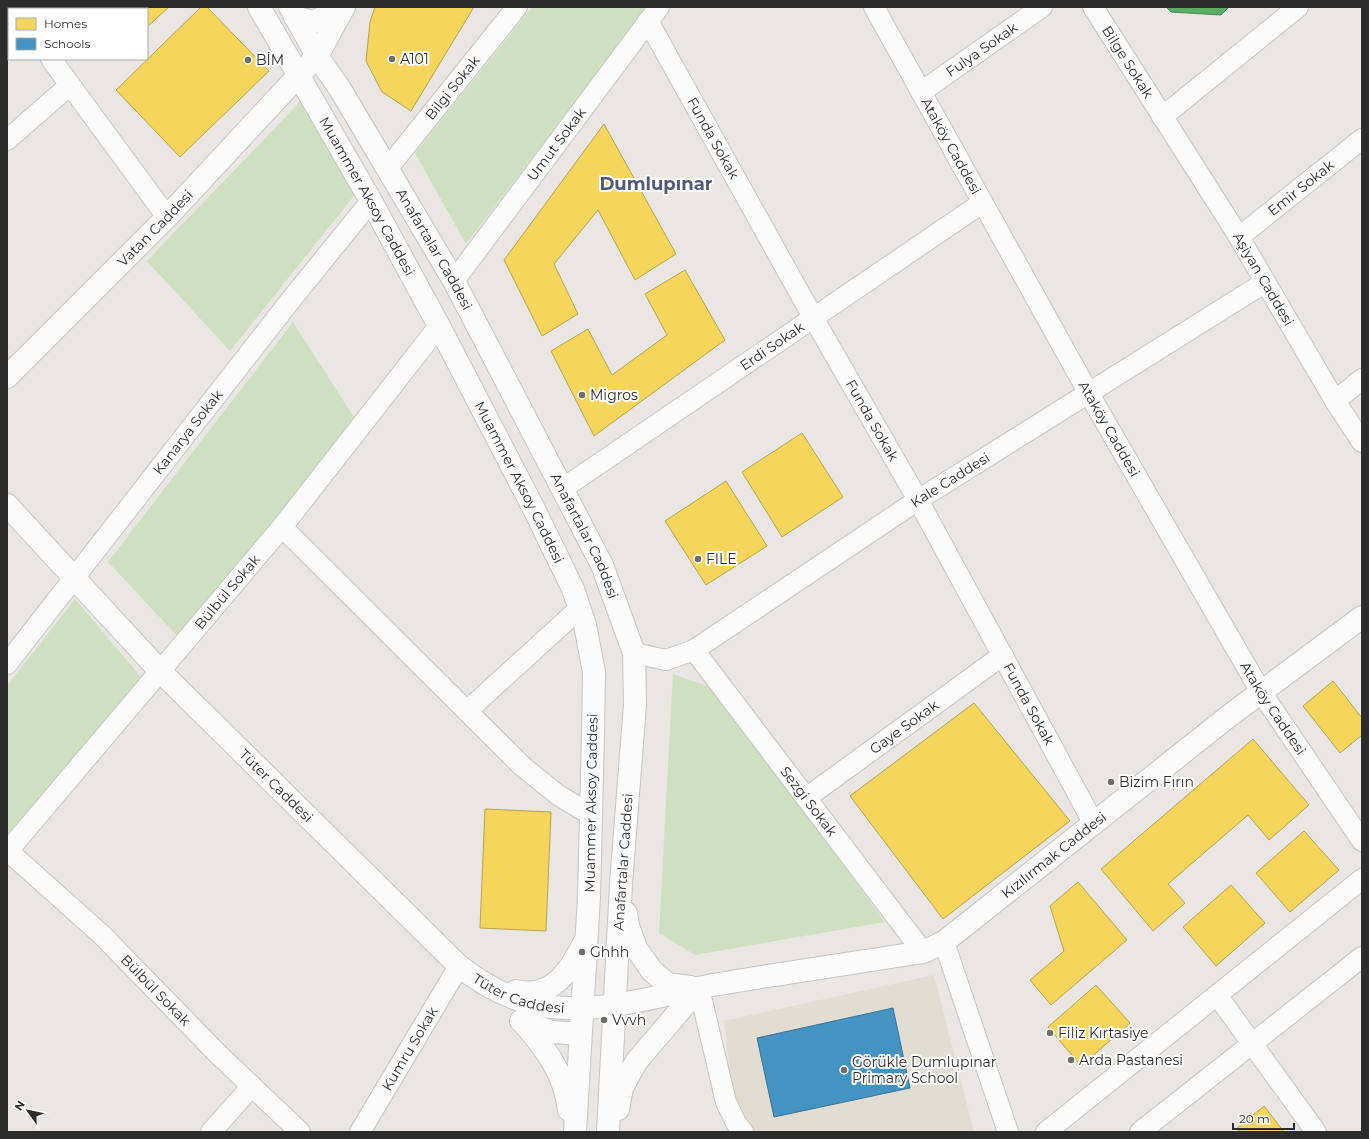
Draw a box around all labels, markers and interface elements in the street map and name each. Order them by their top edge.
legend [8,8,148,60]
text: Homes [44,16,87,31]
street label: Fulya Sokak [942,18,1021,81]
street label: Bilge Sokak [1098,22,1158,102]
text: Schools [44,36,90,51]
place label: A101 [400,50,429,68]
place label: BİM [256,51,284,69]
street label: Bilgi Sokak [421,51,484,123]
marker: A101 [387,54,397,64]
marker: BİM [243,55,253,65]
street label: Funda Sokak [683,94,744,183]
street label: Ataköy Caddesi [917,95,985,197]
street label: Umut Sokak [523,103,590,184]
street label: Muammer Aksoy Caddesi [315,114,419,279]
street label: Emir Sokak [1264,156,1338,220]
district label: Dumlupınar [599,173,713,195]
street label: Anafartalar Caddesi [392,185,476,313]
street label: Vatan Caddesi [114,186,197,270]
street label: Aşiyan Caddesi [1229,229,1298,329]
street label: Erdi Sokak [736,317,808,374]
street label: Funda Sokak [842,376,903,465]
street label: Ataköy Caddesi [1075,378,1144,480]
street label: Kanarya Sokak [149,386,227,478]
place label: Migros [590,386,638,404]
marker: Migros [577,390,587,400]
street label: Muammer Aksoy Caddesi [471,398,568,566]
street label: Kale Caddesi [907,448,993,511]
street label: Anafartalar Caddesi [547,470,622,601]
street label: Bülbül Sokak [191,550,264,633]
place label: FILE [706,550,737,568]
marker: FILE [693,554,703,564]
street label: Ataköy Caddesi [1236,658,1310,758]
street label: Funda Sokak [999,660,1059,749]
street label: Gaye Sokak [866,696,942,758]
street label: Muammer Aksoy Caddesi [580,713,602,893]
street label: Tüter Caddesi [235,745,317,826]
street label: Sezgi Sokak [776,763,842,841]
place label: Bizim Fırın [1119,773,1194,791]
marker: Bizim Fırın [1106,777,1116,787]
street label: Anafartalar Caddesi [609,793,637,931]
street label: Kızılırmak Caddesi [998,808,1110,902]
place label: Ghhh [590,943,629,961]
marker: Ghhh [577,947,587,957]
street label: Bülbül Sokak [117,951,195,1030]
street label: Tüter Caddesi [469,970,565,1017]
street label: Kumru Sokak [378,1003,442,1094]
place label: Vvvh [612,1011,646,1029]
marker: Vvvh [599,1015,609,1025]
place label: Filiz Kırtasiye [1058,1024,1148,1042]
marker: Filiz Kırtasiye [1045,1028,1055,1038]
place label: Arda Pastanesi [1079,1051,1183,1069]
place label: Görükle Dumlupınar Primary School [852,1053,997,1087]
marker: Arda Pastanesi [1066,1055,1076,1065]
marker: Görükle Dumlupınar Primary School [839,1065,849,1075]
north arrow [8,1091,48,1131]
text: N [11,1098,28,1113]
scale bar [1233,1105,1294,1131]
text: 20 m [1239,1111,1270,1126]

